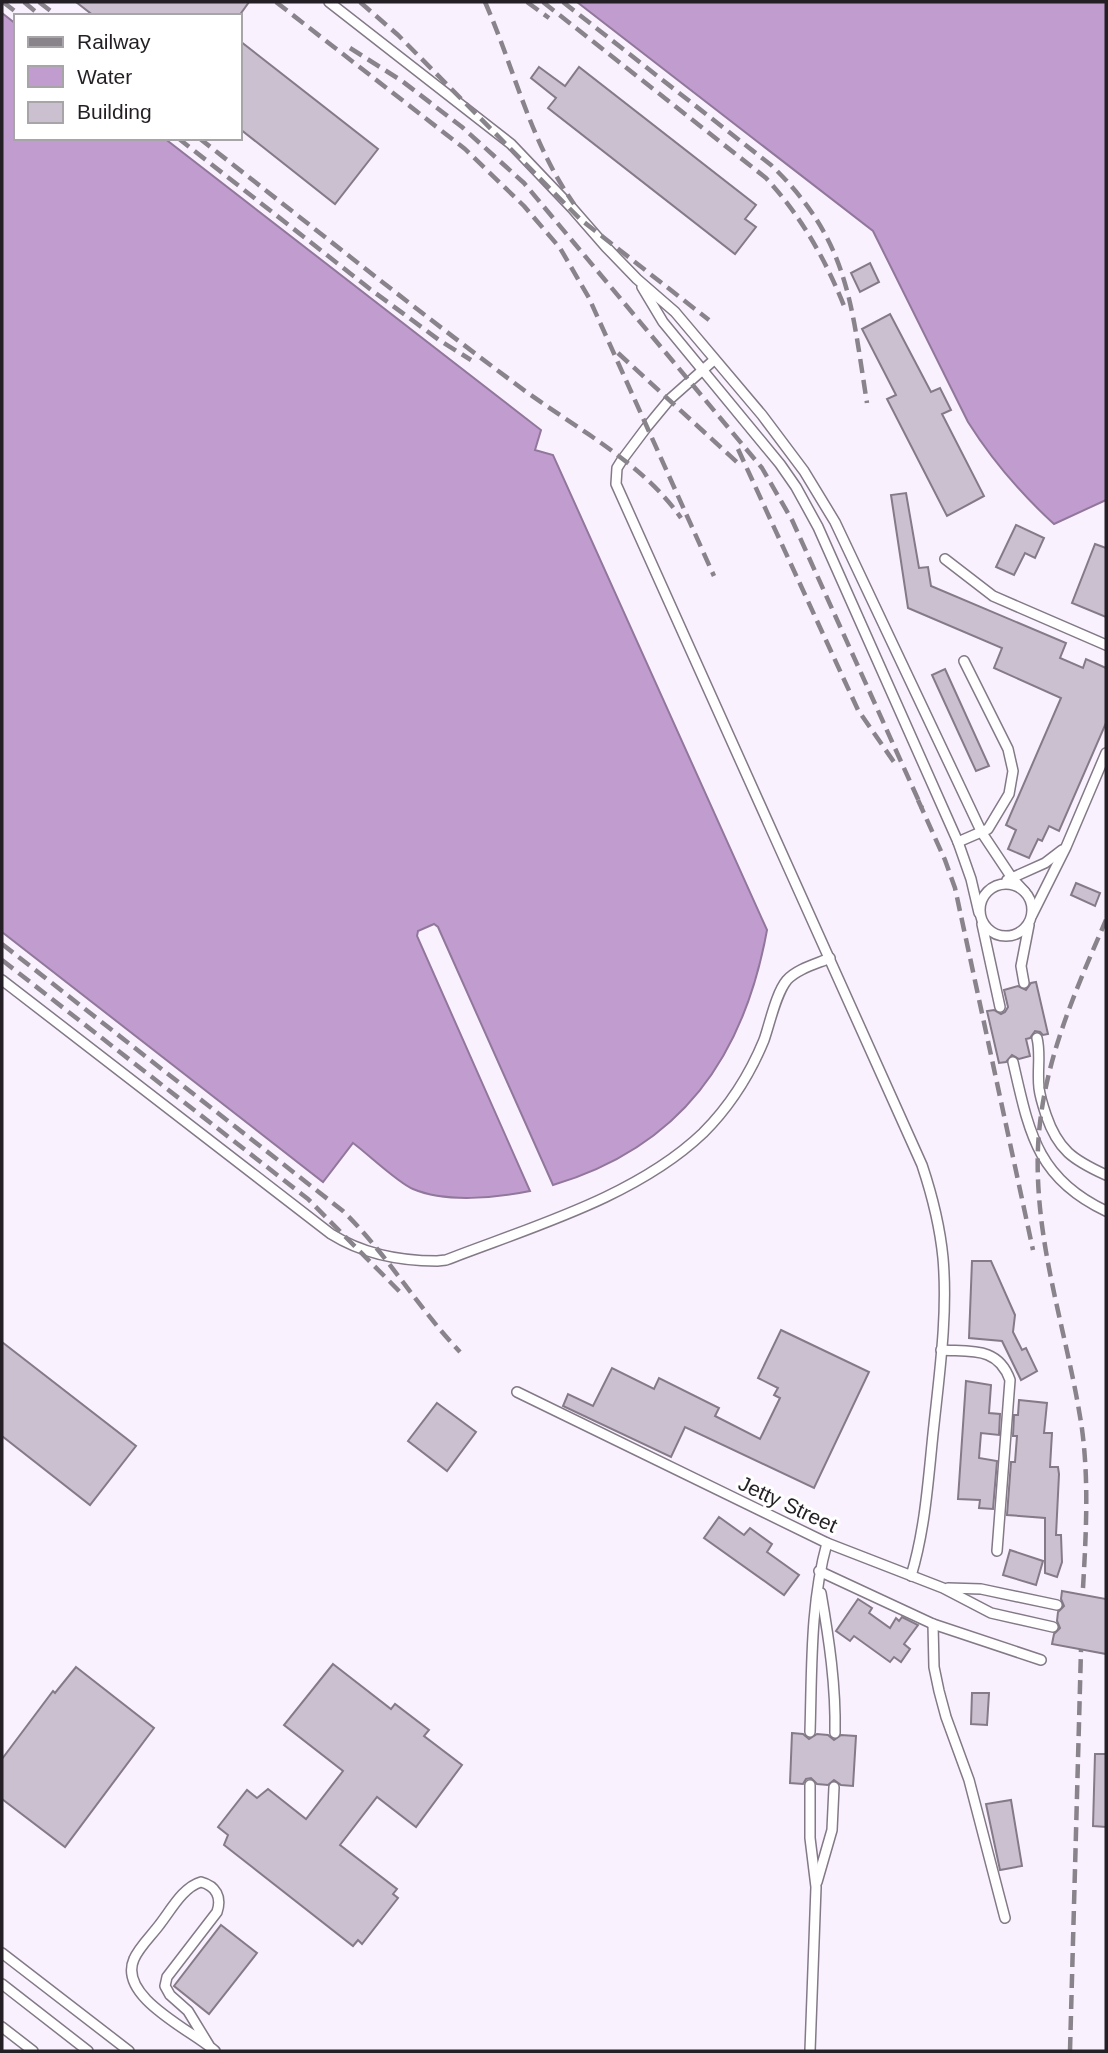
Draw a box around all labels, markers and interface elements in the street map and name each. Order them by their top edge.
legend [14,14,242,140]
text: Railway [77,30,151,53]
text: Water [77,65,132,88]
text: Building [77,100,152,123]
street label: Jetty Street [735,1471,841,1537]

